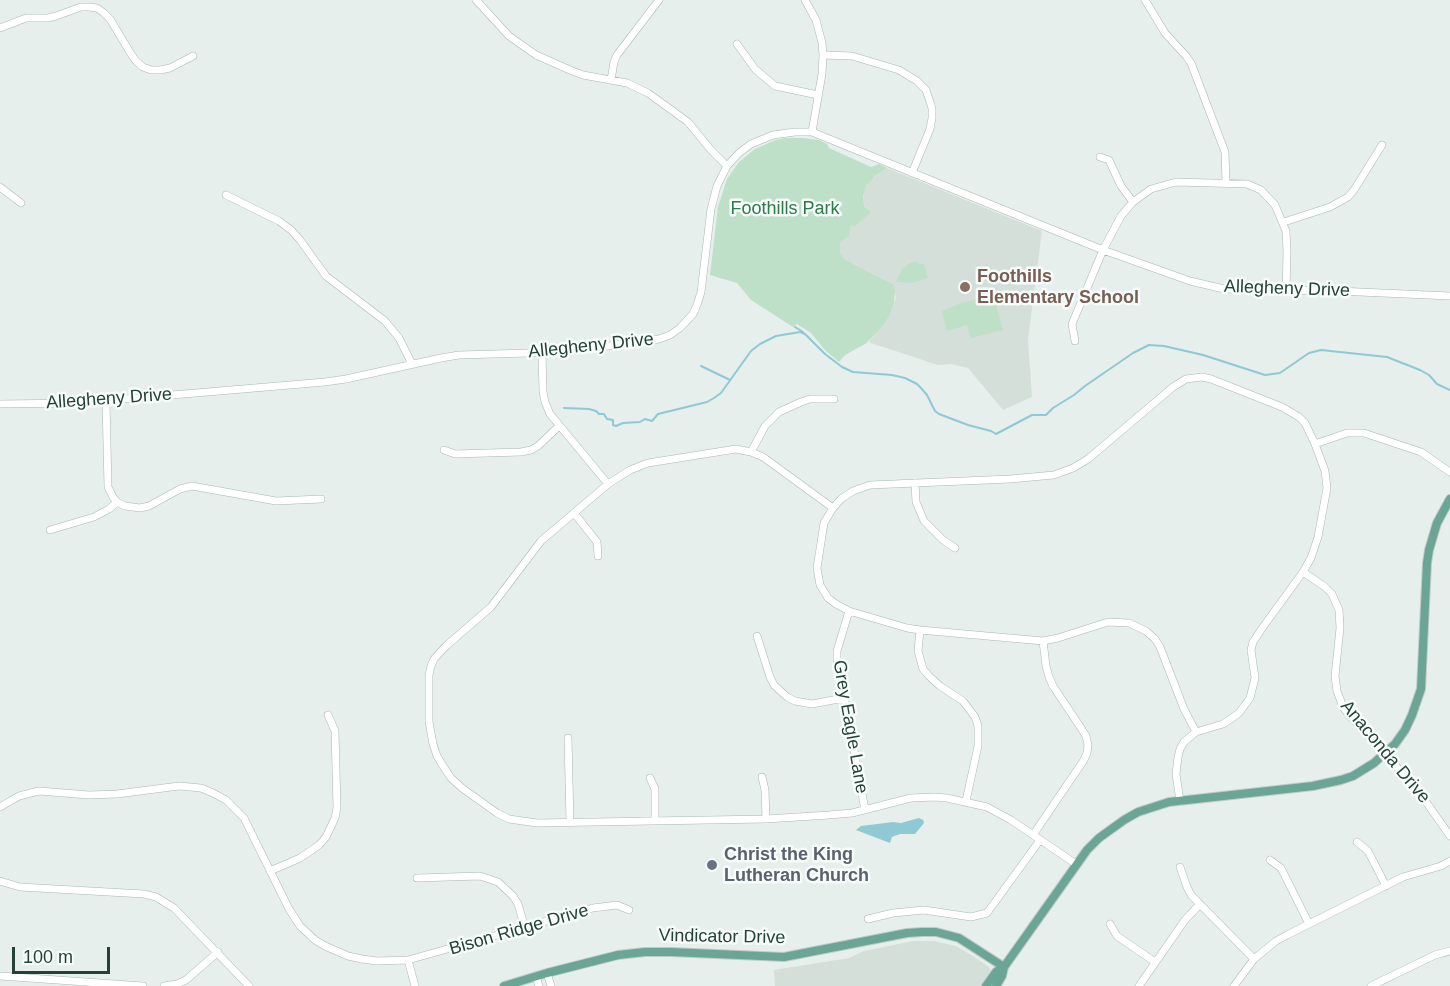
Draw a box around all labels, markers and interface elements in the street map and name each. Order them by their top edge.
park label: Foothills Park [730,198,840,220]
place label: Foothills Elementary School [977,266,1139,308]
street label: Allegheny Drive [1224,276,1350,302]
marker: Foothills Elementary School [958,280,972,294]
street label: Allegheny Drive [527,329,655,363]
street label: Allegheny Drive [45,384,173,414]
street label: Grey Eagle Lane [828,659,872,795]
street label: Anaconda Drive [1336,696,1434,808]
place label: Christ the King Lutheran Church [724,844,869,886]
marker: Christ the King Lutheran Church [705,858,719,872]
street label: Bison Ridge Drive [447,900,591,960]
street label: Vindicator Drive [658,925,786,949]
scale bar [15,935,112,973]
text: 100 m [23,947,73,967]

